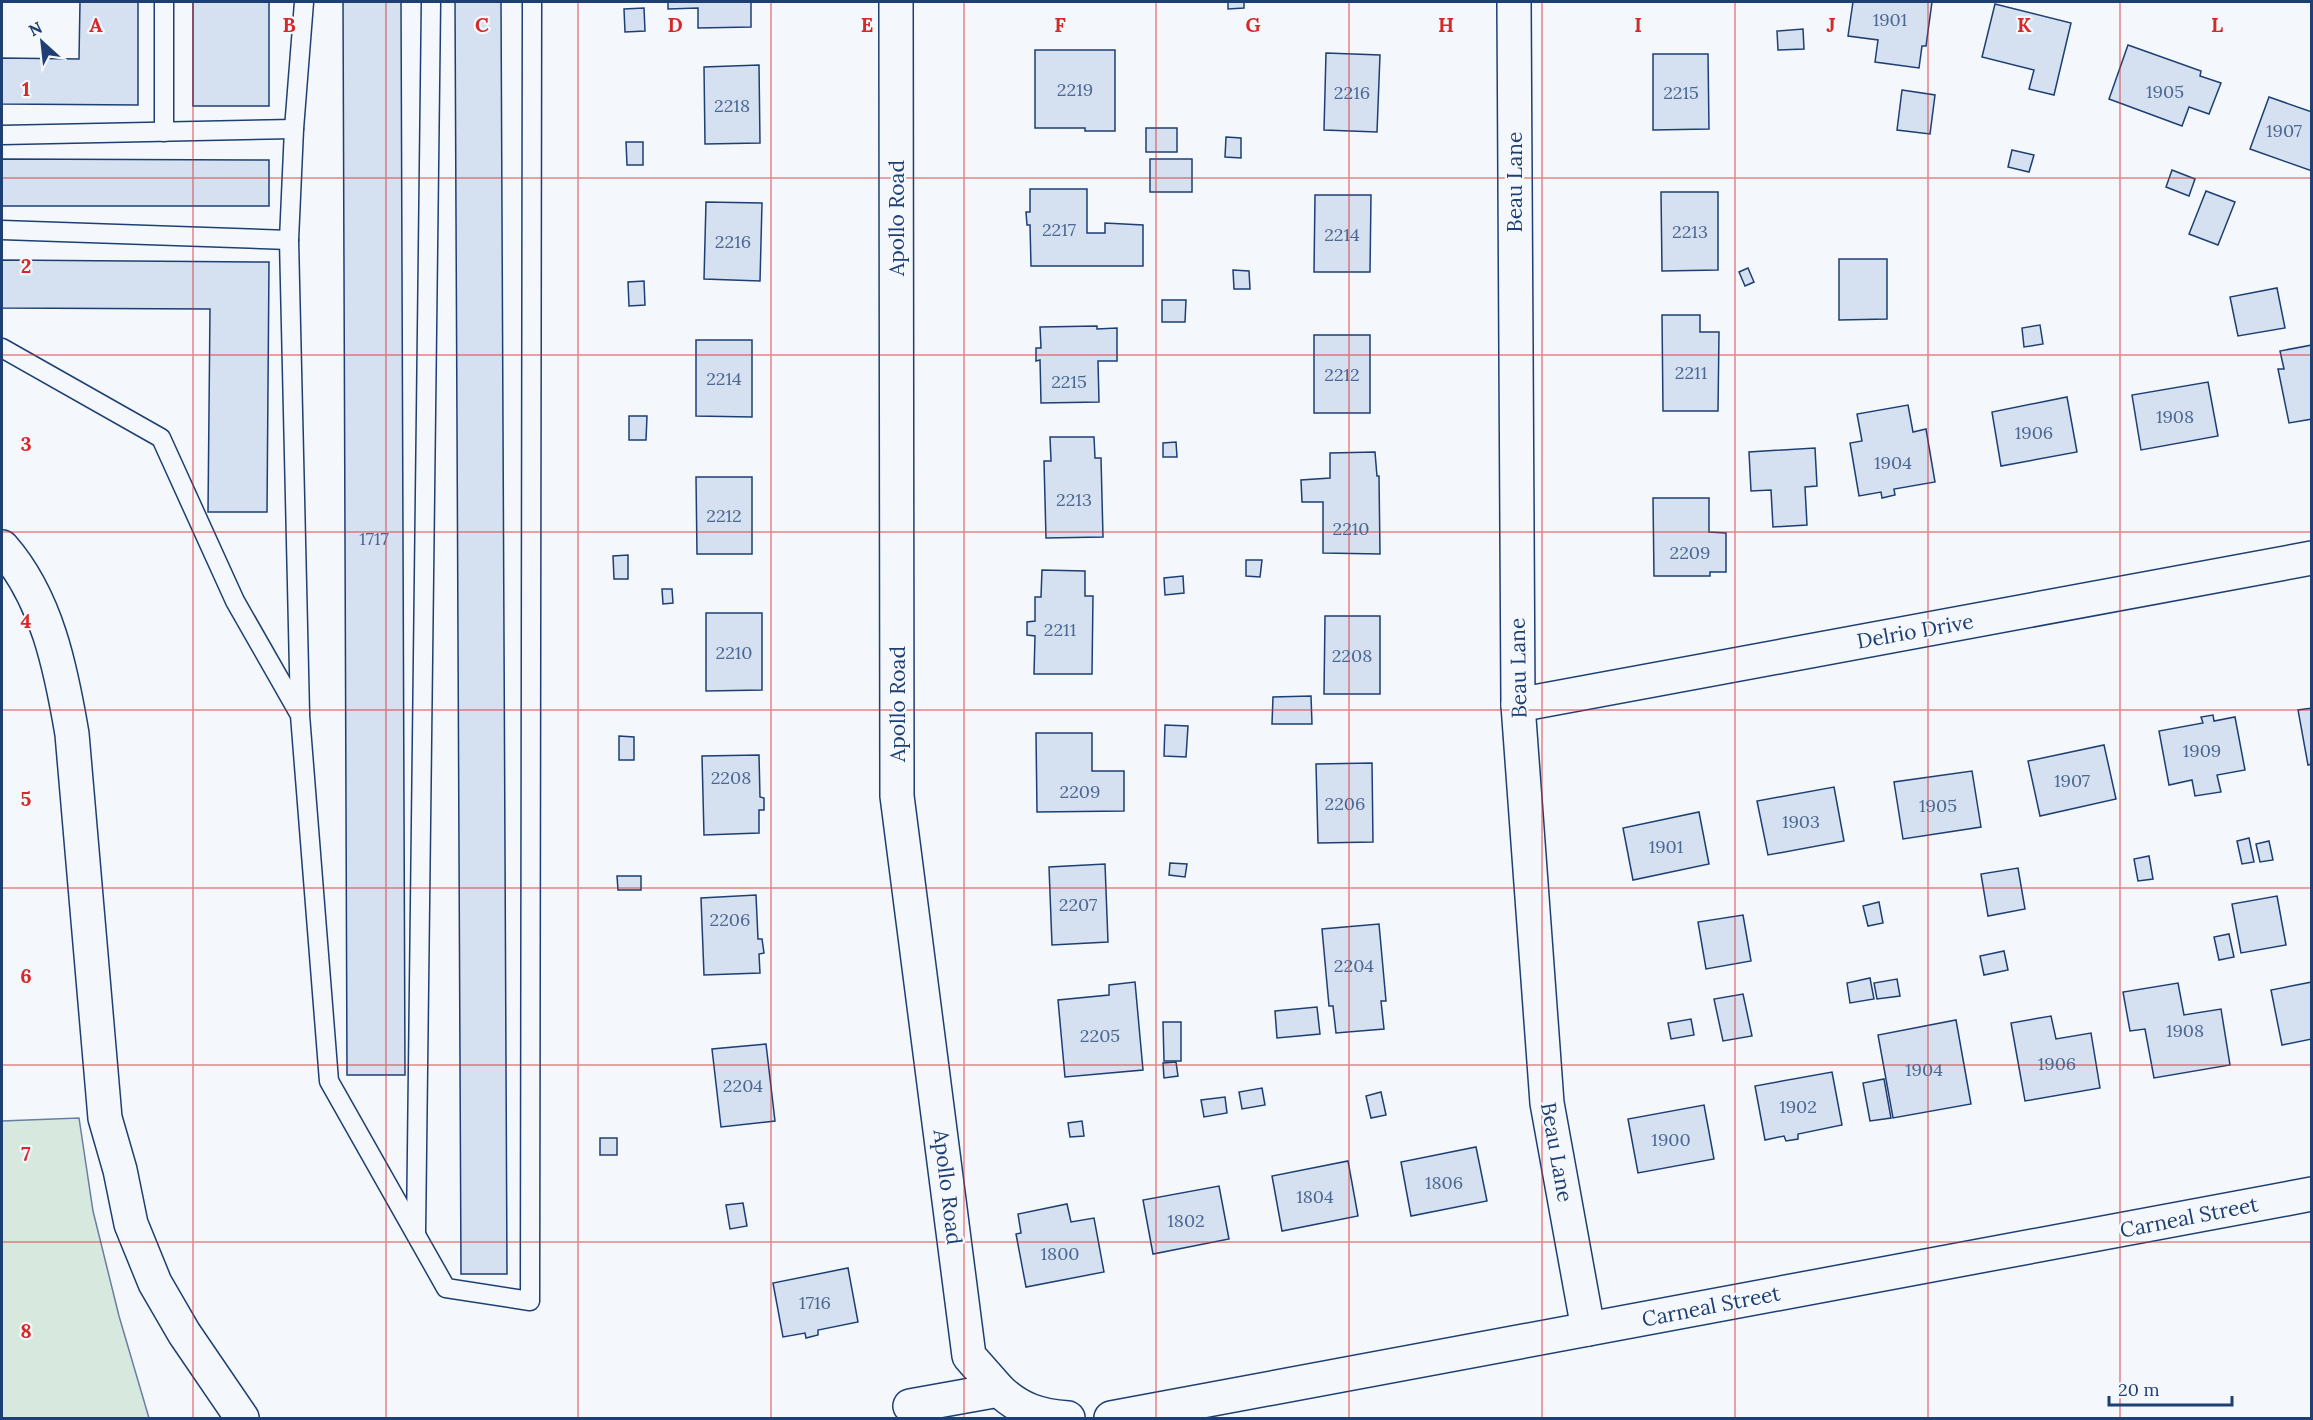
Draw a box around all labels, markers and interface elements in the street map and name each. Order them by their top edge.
house number: 1901 [1873,8,1907,31]
north arrow [12,12,72,72]
text: A [89,12,103,37]
text: B [282,12,296,37]
text: C [475,12,489,37]
text: D [667,12,683,37]
text: E [861,12,873,37]
text: F [1054,12,1066,37]
text: G [1245,12,1261,37]
text: H [1438,12,1454,37]
text: I [1634,12,1642,37]
text: J [1826,12,1836,37]
text: K [2017,12,2032,37]
text: L [2211,12,2223,37]
text: N [25,17,45,40]
text: 1 [22,76,30,101]
house number: 2219 [1057,78,1093,101]
house number: 1905 [2146,80,2184,103]
house number: 2216 [1334,81,1370,104]
house number: 2215 [1663,81,1699,104]
house number: 2218 [714,94,750,117]
house number: 1907 [2266,119,2302,142]
street label: Beau Lane [1501,132,1528,232]
street label: Apollo Road [883,160,910,277]
house number: 2217 [1042,218,1076,241]
house number: 2213 [1672,220,1708,243]
house number: 2214 [1324,223,1360,246]
house number: 2216 [715,230,751,253]
text: 2 [21,253,31,278]
house number: 2211 [1675,361,1707,384]
house number: 2212 [1324,363,1360,386]
house number: 2214 [706,367,742,390]
house number: 2215 [1051,370,1087,393]
house number: 1908 [2156,405,2194,428]
house number: 1906 [2015,421,2053,444]
text: 3 [20,431,32,456]
house number: 1904 [1874,451,1912,474]
house number: 2213 [1056,488,1092,511]
house number: 2212 [706,504,742,527]
house number: 2210 [1332,517,1370,540]
house number: 1717 [359,527,389,550]
house number: 2209 [1670,541,1710,564]
street label: Delrio Drive [1855,607,1975,655]
text: 4 [21,608,32,633]
street label: Beau Lane [1504,617,1532,719]
house number: 2211 [1044,618,1076,641]
house number: 2210 [715,641,753,664]
house number: 2208 [1332,644,1372,667]
street label: Apollo Road [884,646,911,763]
house number: 1909 [2183,739,2221,762]
house number: 2208 [711,766,751,789]
house number: 1907 [2054,769,2090,792]
house number: 2209 [1060,780,1100,803]
text: 5 [21,786,32,811]
house number: 2206 [1325,792,1365,815]
house number: 1905 [1919,794,1957,817]
house number: 1903 [1782,810,1820,833]
house number: 1901 [1649,835,1683,858]
house number: 2207 [1059,893,1097,916]
house number: 2206 [710,908,750,931]
house number: 2204 [1334,954,1374,977]
text: 6 [20,963,32,988]
house number: 1908 [2166,1019,2204,1042]
house number: 2205 [1080,1024,1120,1047]
house number: 1906 [2038,1052,2076,1075]
house number: 1904 [1905,1058,1943,1081]
house number: 2204 [723,1074,763,1097]
house number: 1902 [1779,1095,1817,1118]
street label: Beau Lane [1535,1100,1579,1204]
street label: Apollo Road [927,1127,968,1246]
house number: 1900 [1651,1128,1691,1151]
text: 7 [21,1141,31,1166]
house number: 1806 [1425,1171,1463,1194]
house number: 1804 [1296,1185,1334,1208]
street label: Carneal Street [2118,1190,2261,1244]
house number: 1802 [1167,1209,1205,1232]
house number: 1800 [1040,1242,1080,1265]
street label: Carneal Street [1640,1279,1783,1333]
house number: 1716 [799,1291,831,1314]
text: 8 [20,1318,32,1343]
scale bar [2109,1369,2232,1407]
text: 20 m [2118,1378,2160,1401]

